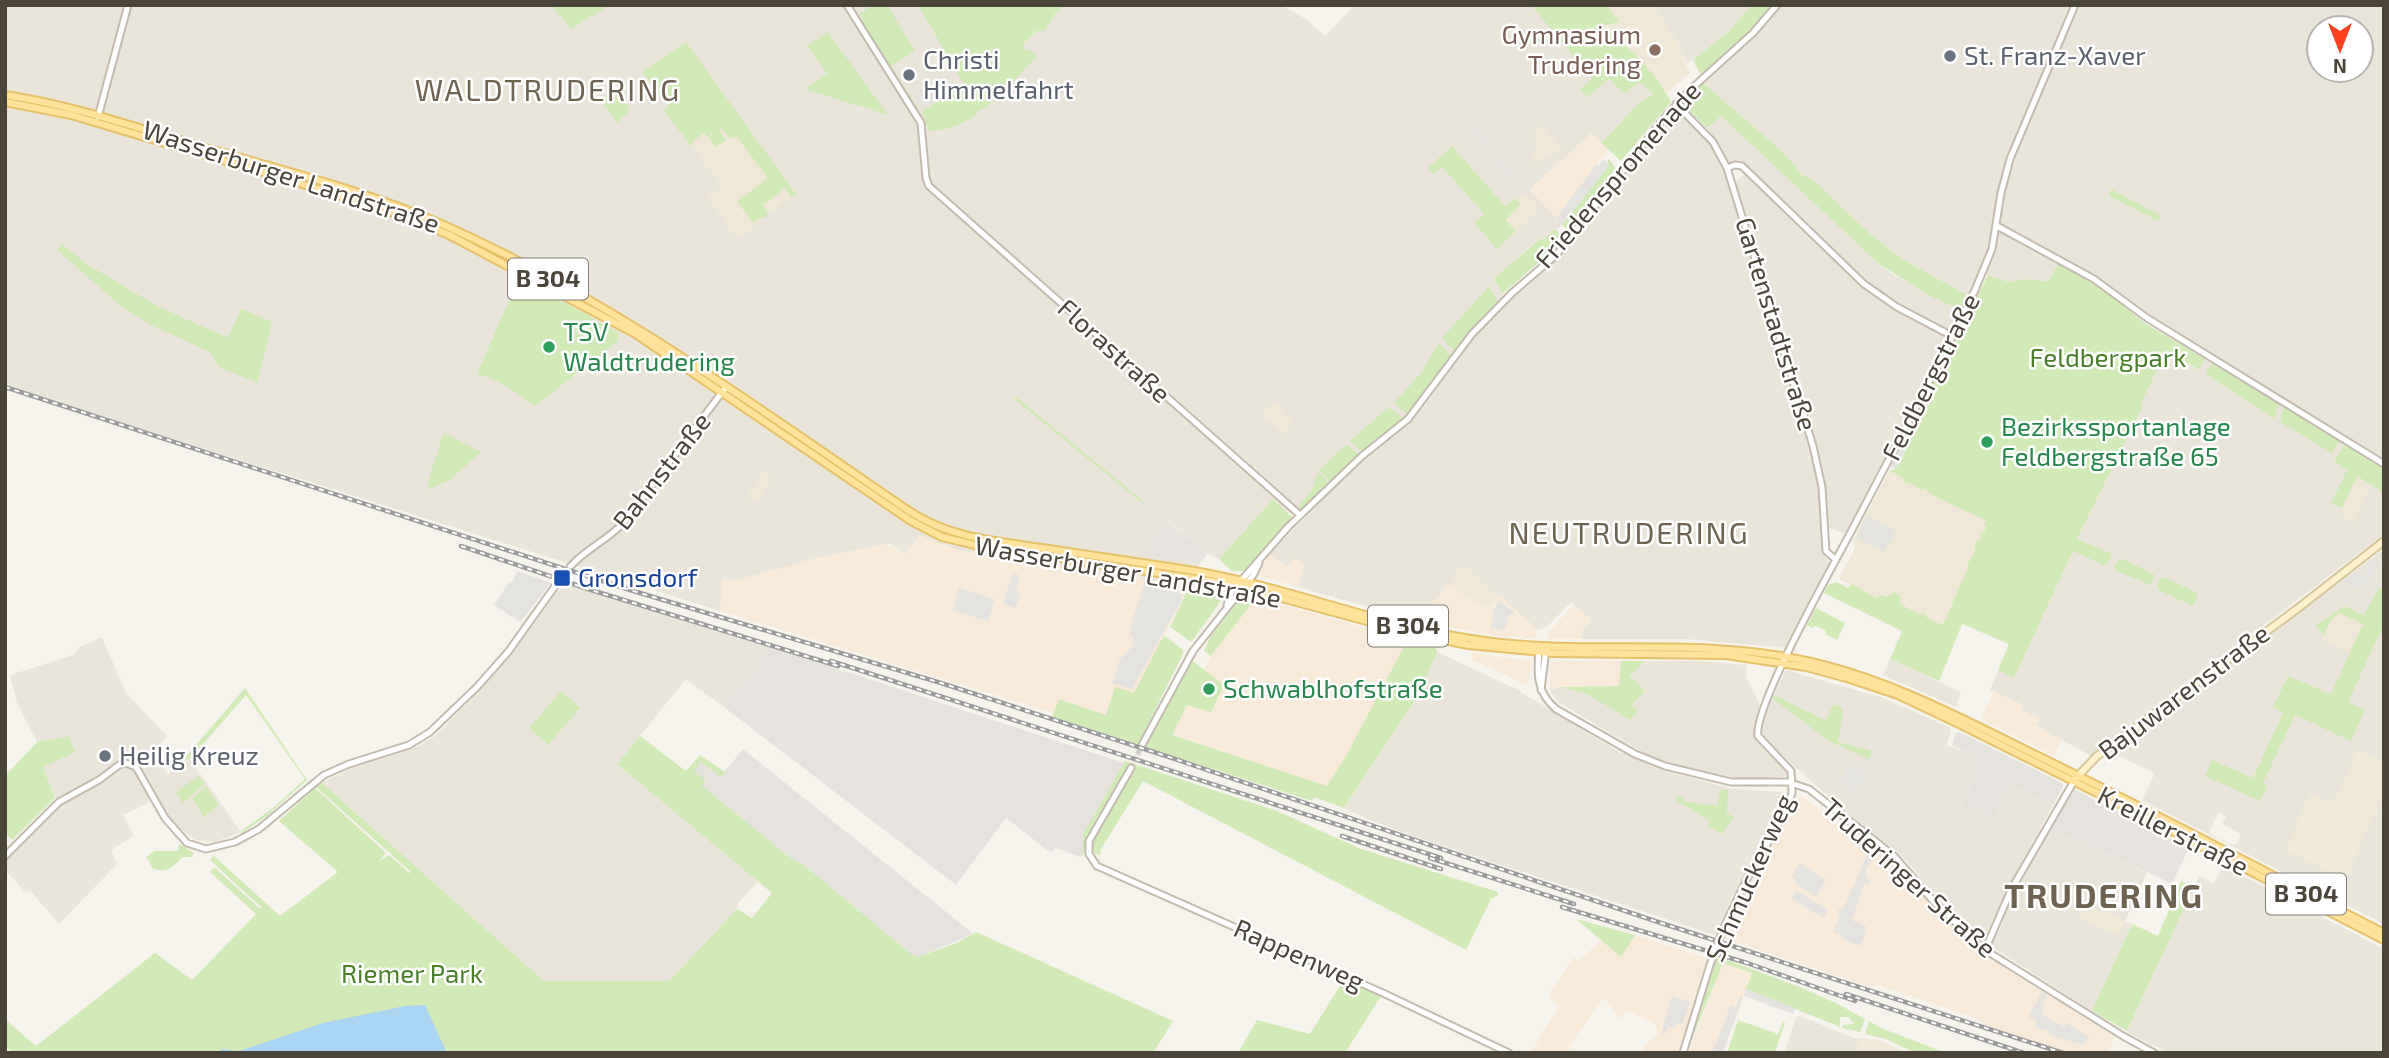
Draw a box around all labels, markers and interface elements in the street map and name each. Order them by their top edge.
north arrow [2305,14,2375,84]
place label: Gymnasium Trudering [1502,18,1641,79]
place label: St. Franz-Xaver [1964,39,2146,70]
marker: Gymnasium Trudering [1647,42,1663,58]
place label: Christi Himmelfahrt [923,43,1074,104]
marker: St. Franz-Xaver [1942,48,1958,64]
text: N [2333,55,2347,78]
marker: Christi Himmelfahrt [901,67,917,83]
district label: WALDTRUDERING [415,71,681,107]
street label: Friedenspromenade [1528,75,1706,273]
street label: Wasserburger Landstraße [139,113,444,238]
street label: Gartenstadtstraße [1730,213,1825,434]
road number: B 304 [508,258,588,300]
street label: Feldbergstraße [1874,288,1985,465]
street label: Florastraße [1052,291,1178,408]
place label: TSV Waldtrudering [563,315,735,376]
marker: TSV Waldtrudering [541,339,557,355]
park label: Feldbergpark [2030,341,2186,372]
street label: Bahnstraße [606,405,716,535]
place label: Bezirkssportanlage Feldbergstraße 65 [2001,410,2231,471]
marker: Bezirkssportanlage Feldbergstraße 65 [1979,434,1995,450]
district label: NEUTRUDERING [1509,514,1750,550]
street label: Wasserburger Landstraße [973,528,1284,613]
place label: Gronsdorf [578,561,699,592]
marker: Gronsdorf [552,568,572,588]
road number: B 304 [1368,606,1448,646]
street label: Bajuwarenstraße [2092,616,2275,765]
place label: Schwablhofstraße [1223,672,1443,703]
marker: Schwablhofstraße [1201,681,1217,697]
place label: Heilig Kreuz [119,739,259,770]
marker: Heilig Kreuz [97,748,113,764]
street label: Kreillerstraße [2093,778,2254,881]
street label: Schmuckerweg [1698,789,1799,966]
street label: Truderinger Straße [1817,791,2003,963]
road number: B 304 [2266,874,2346,914]
district label: TRUDERING [2004,875,2204,915]
street label: Rappenweg [1230,911,1370,996]
park label: Riemer Park [341,957,483,988]

